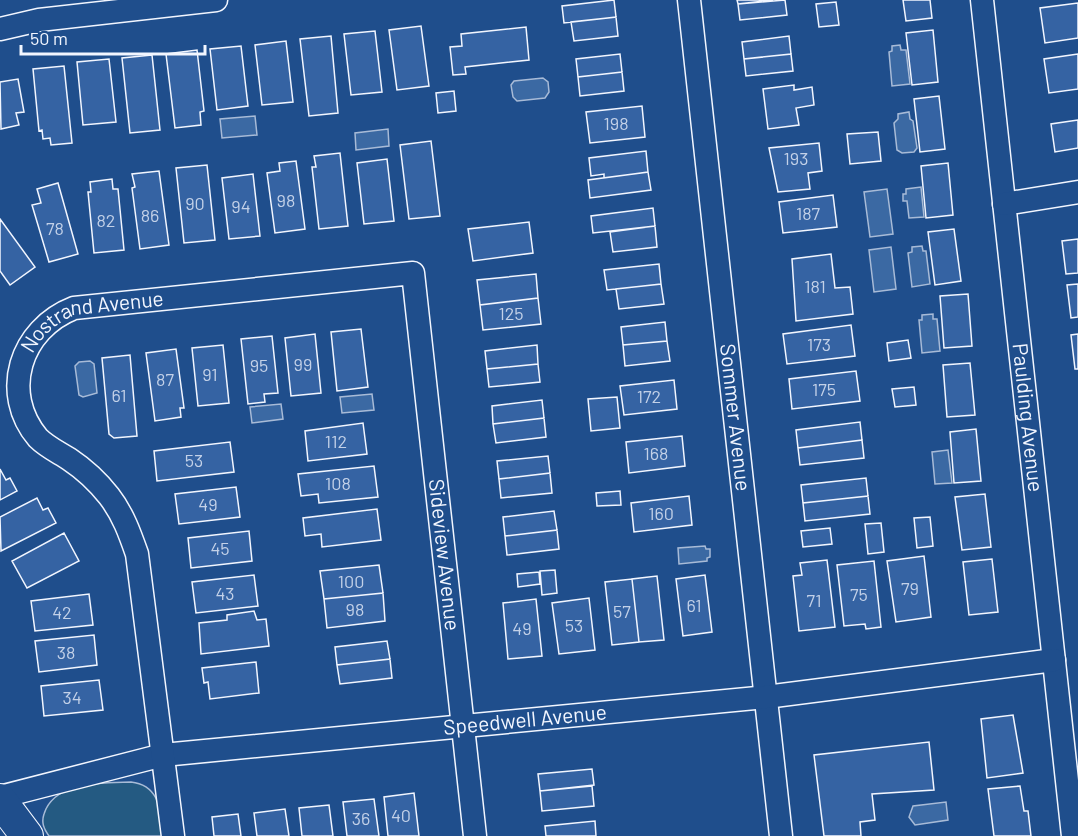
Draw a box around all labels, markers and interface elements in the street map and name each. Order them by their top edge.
scale bar [21,18,206,56]
text: 50 m [30,27,68,49]
house number: 198 [603,112,629,134]
house number: 193 [784,147,808,169]
house number: 98 [277,189,295,211]
house number: 90 [185,192,205,214]
house number: 94 [231,195,251,217]
house number: 187 [796,202,821,224]
house number: 86 [141,204,159,226]
house number: 82 [96,209,116,231]
house number: 78 [46,217,64,239]
house number: 181 [804,275,826,297]
street label: Nostrand Avenue [14,285,165,356]
house number: 125 [498,302,524,324]
house number: 173 [807,333,831,355]
street label: Sommer Avenue [716,342,757,492]
street label: Paulding Avenue [1008,342,1049,493]
house number: 99 [294,353,312,375]
house number: 95 [250,354,268,376]
house number: 91 [202,363,218,385]
house number: 87 [156,368,174,390]
house number: 175 [812,378,836,400]
house number: 61 [111,384,127,406]
house number: 172 [637,385,661,407]
house number: 112 [325,430,347,452]
house number: 168 [644,442,668,464]
house number: 53 [185,449,203,471]
house number: 108 [325,472,351,494]
street label: Sideview Avenue [425,477,466,632]
house number: 49 [198,493,218,515]
house number: 160 [648,502,674,524]
house number: 45 [210,537,230,559]
house number: 100 [338,570,364,592]
house number: 79 [901,577,919,599]
house number: 43 [215,582,235,604]
house number: 75 [850,583,868,605]
house number: 71 [807,589,821,611]
house number: 61 [686,594,702,616]
house number: 98 [346,598,364,620]
house number: 57 [613,600,631,622]
house number: 42 [52,601,72,623]
house number: 53 [565,614,583,636]
house number: 49 [512,617,532,639]
house number: 38 [57,641,75,663]
house number: 34 [62,686,82,708]
street label: Speedwell Avenue [442,698,608,739]
house number: 40 [391,804,411,826]
house number: 36 [352,807,370,829]

